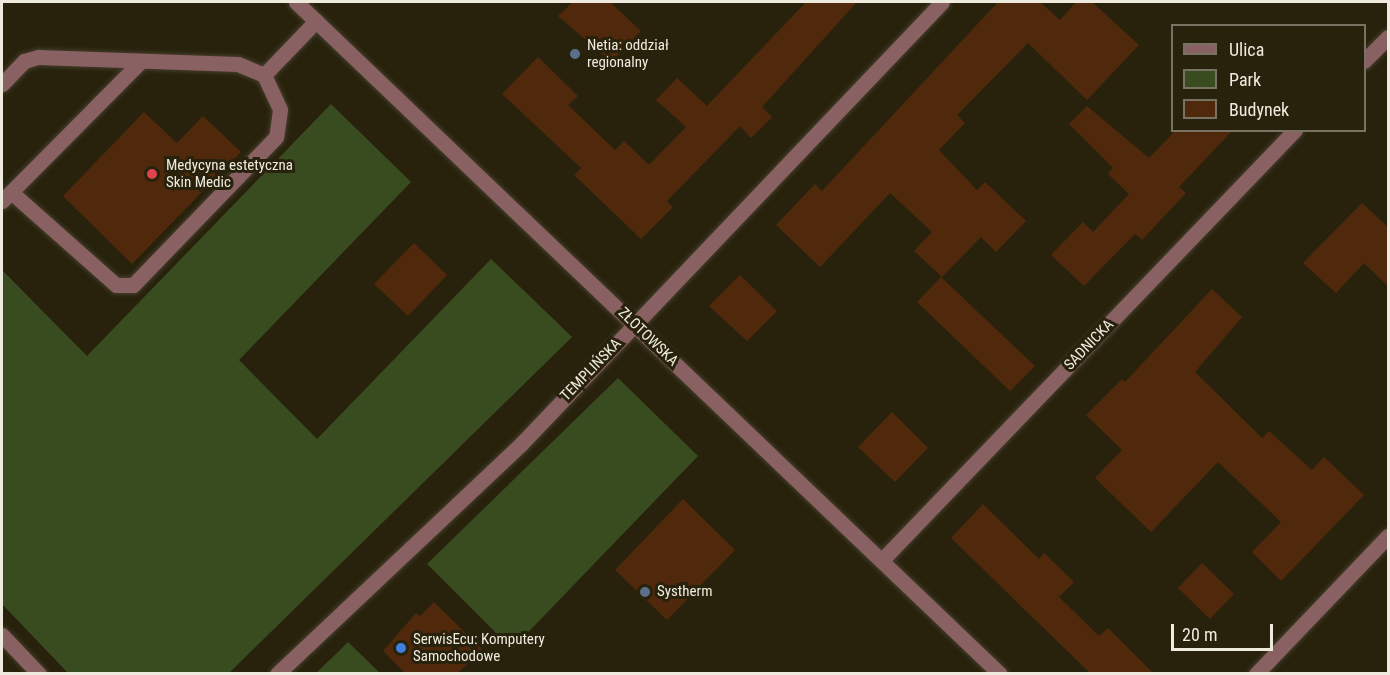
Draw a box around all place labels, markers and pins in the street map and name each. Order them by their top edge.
place label: Netia: oddział regionalny [587,36,669,71]
marker: Netia: oddział regionalny [568,47,582,61]
place label: Medycyna estetyczna Skin Medic [166,156,293,191]
marker: Medycyna estetyczna Skin Medic [143,165,161,183]
place label: Systherm [657,583,712,601]
marker: Systherm [638,585,652,599]
place label: SerwisEcu: Komputery Samochodowe [413,630,545,665]
marker: SerwisEcu: Komputery Samochodowe [394,641,408,655]

